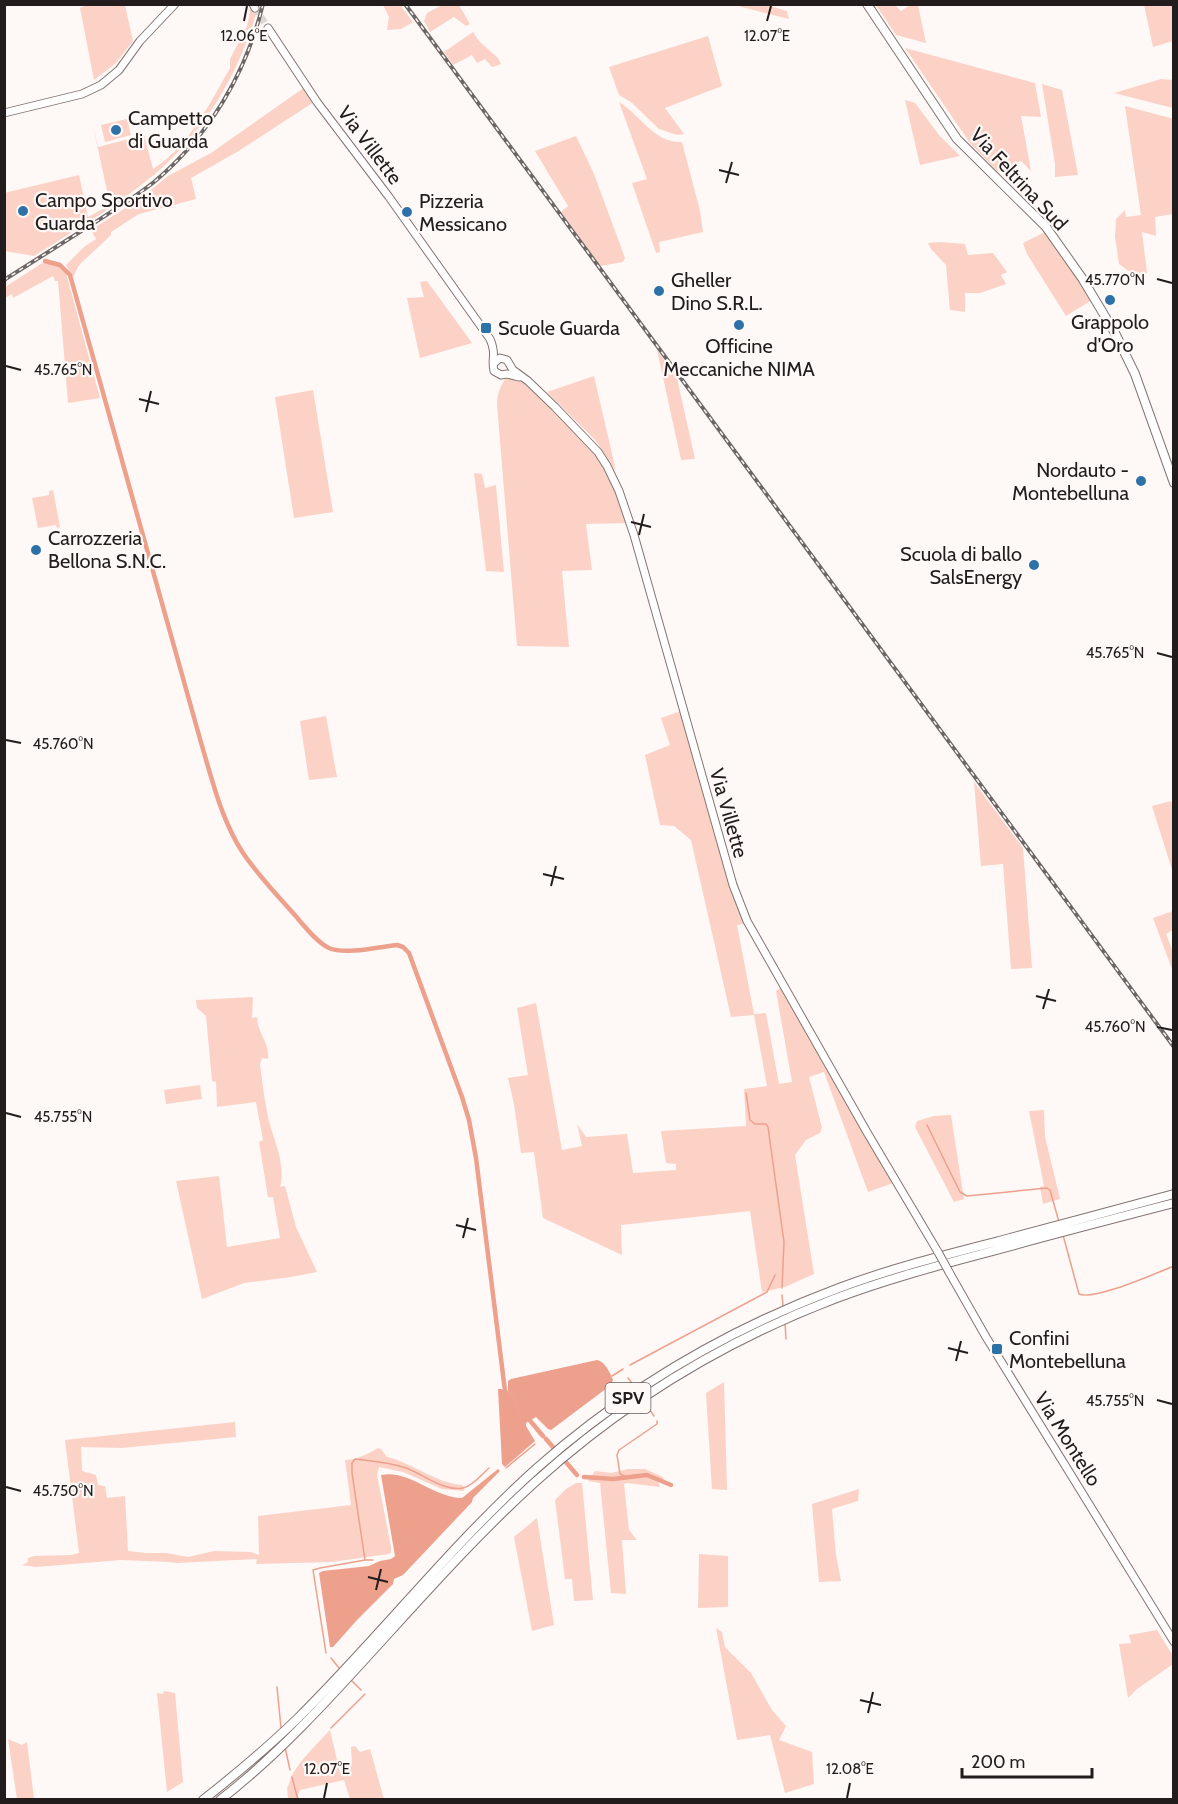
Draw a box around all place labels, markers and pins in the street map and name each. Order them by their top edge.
place label: Campetto di Guarda [128,106,213,153]
marker: Campetto di Guarda [109,123,123,137]
place label: Campo Sportivo Guarda [35,188,173,235]
place label: Pizzeria Messicano [419,189,507,236]
marker: Campo Sportivo Guarda [16,204,30,218]
marker: Pizzeria Messicano [400,205,414,219]
place label: Gheller Dino S.R.L. [671,268,763,315]
marker: Gheller Dino S.R.L. [652,284,666,298]
marker: Grappolo d'Oro [1103,293,1117,307]
place label: Grappolo d'Oro [1071,310,1149,357]
place label: Scuole Guarda [498,316,620,340]
marker: Officine Meccaniche NIMA [732,318,746,332]
marker: Scuole Guarda [479,321,493,335]
place label: Officine Meccaniche NIMA [663,334,815,381]
place label: Nordauto - Montebelluna [1012,458,1129,505]
marker: Nordauto - Montebelluna [1134,474,1148,488]
place label: Carrozzeria Bellona S.N.C. [48,526,166,573]
place label: Scuola di ballo SalsEnergy [900,542,1022,589]
marker: Carrozzeria Bellona S.N.C. [29,543,43,557]
marker: Scuola di ballo SalsEnergy [1027,558,1041,572]
place label: Confini Montebelluna [1009,1326,1126,1373]
marker: Confini Montebelluna [990,1342,1004,1356]

